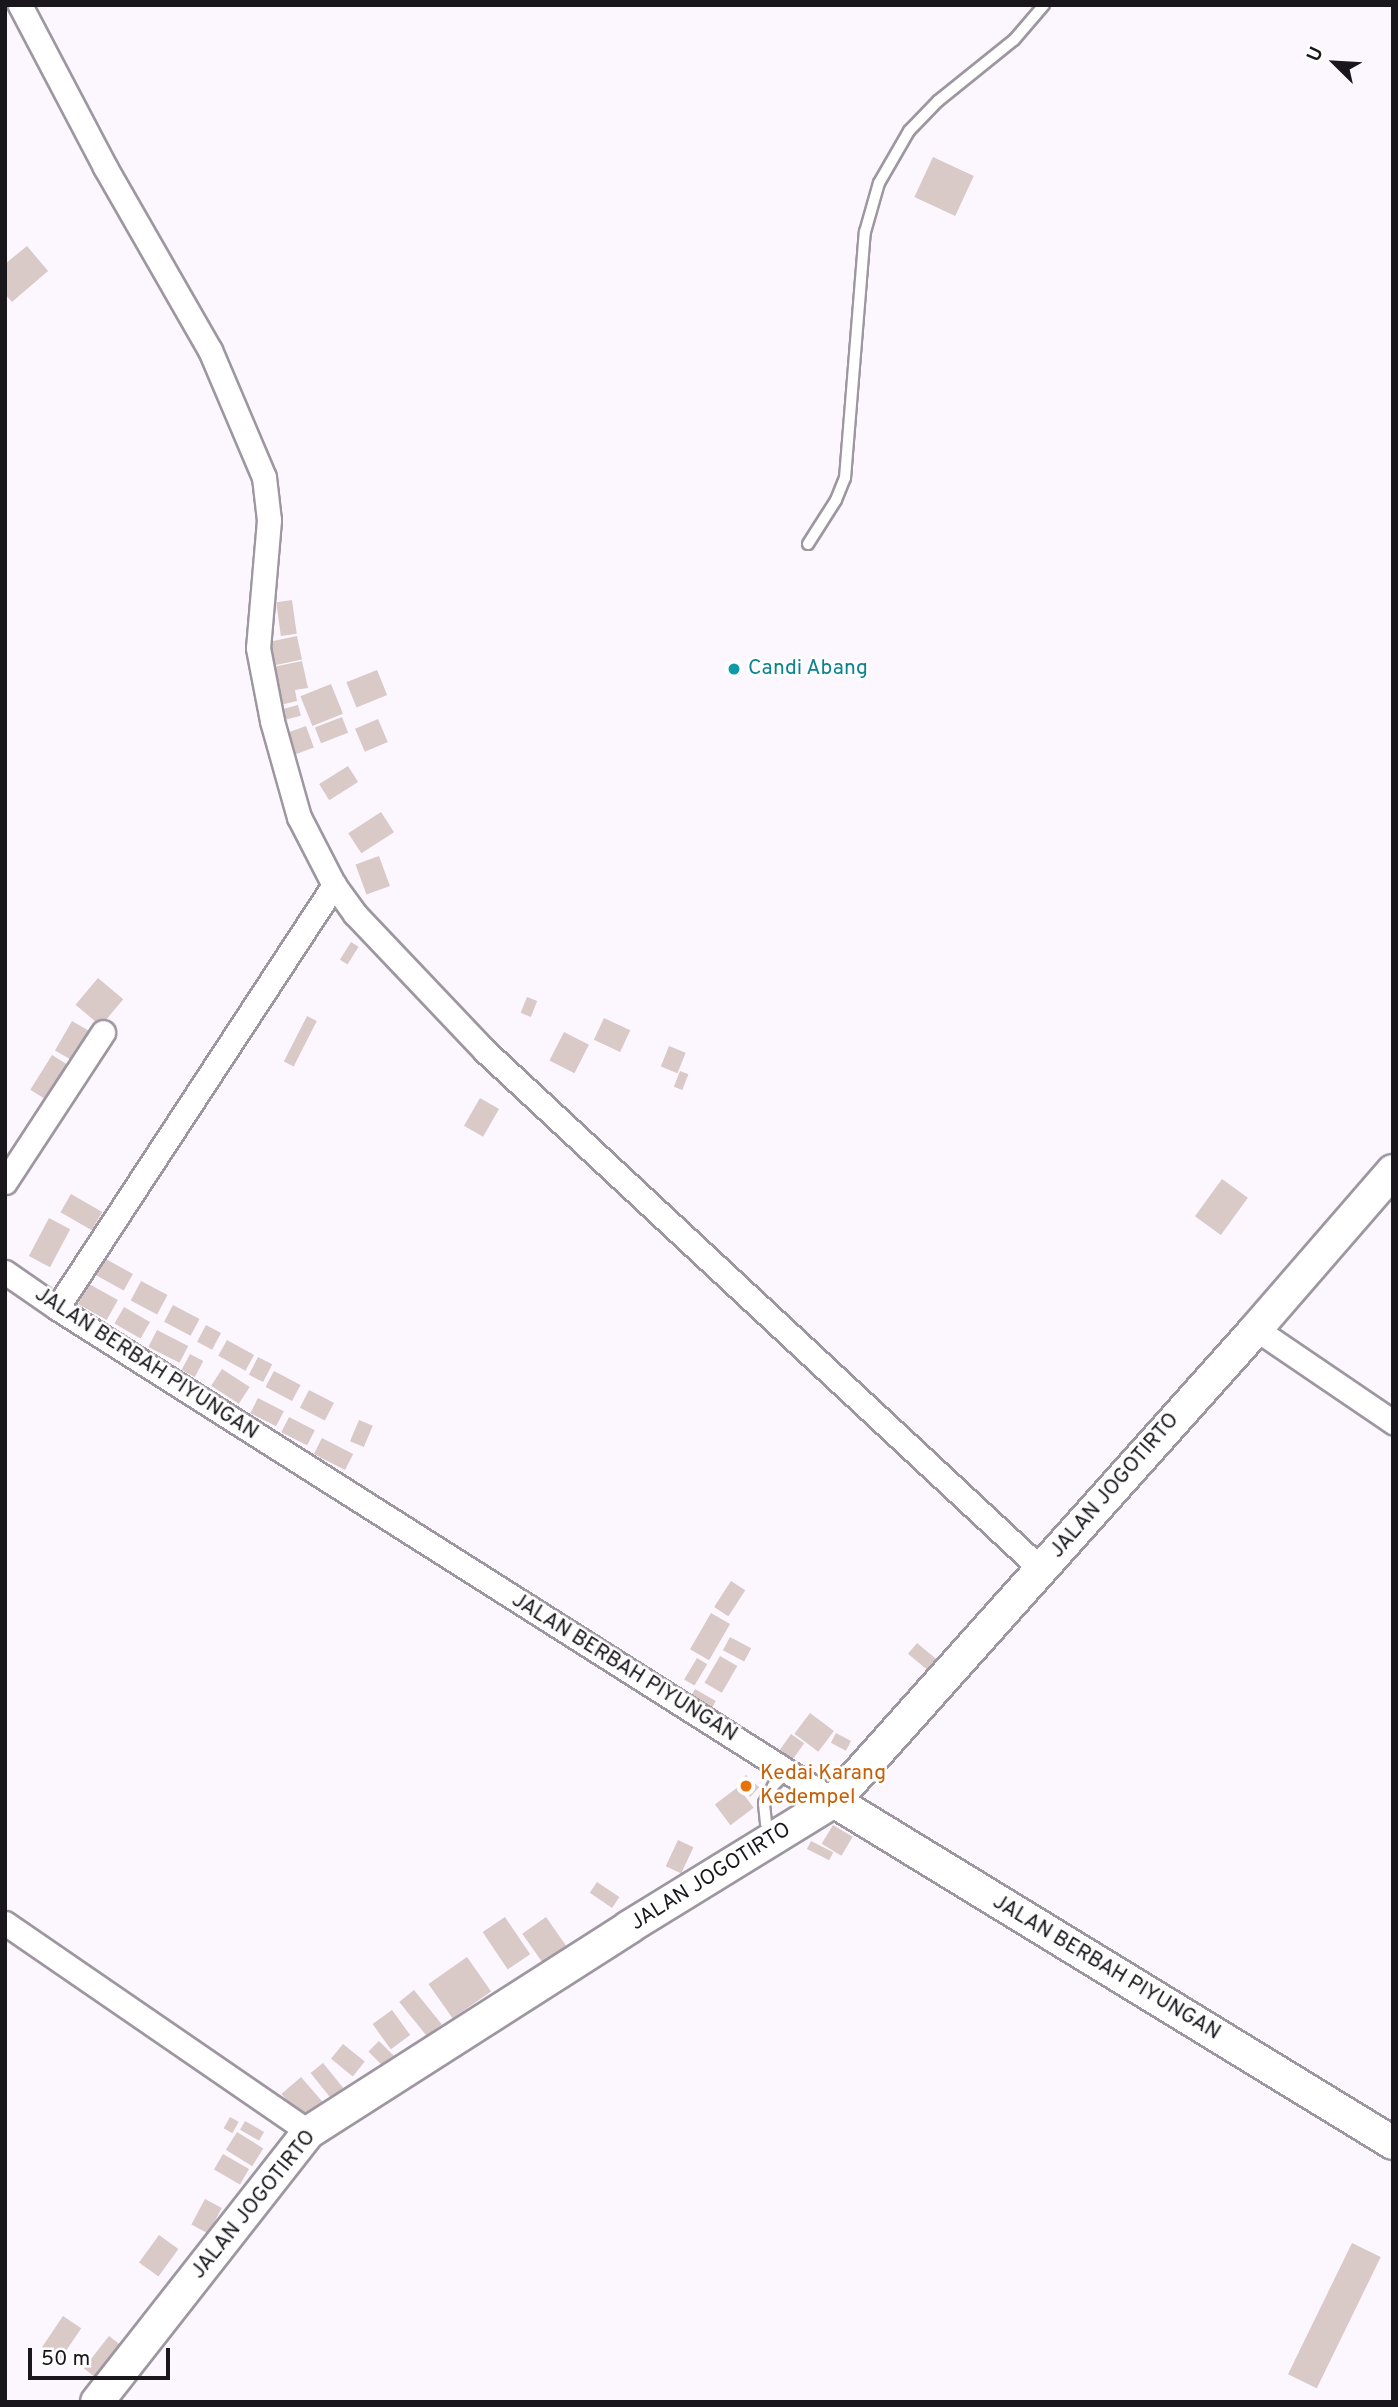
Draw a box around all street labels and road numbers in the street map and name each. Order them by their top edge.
street label: JALAN BERBAH PIYUNGAN [30,1282,262,1446]
street label: JALAN JOGOTIRTO [1045,1408,1185,1564]
street label: JALAN BERBAH PIYUNGAN [507,1588,741,1748]
street label: JALAN JOGOTIRTO [626,1818,796,1936]
street label: JALAN BERBAH PIYUNGAN [988,1890,1224,2046]
street label: JALAN JOGOTIRTO [186,2126,322,2284]

